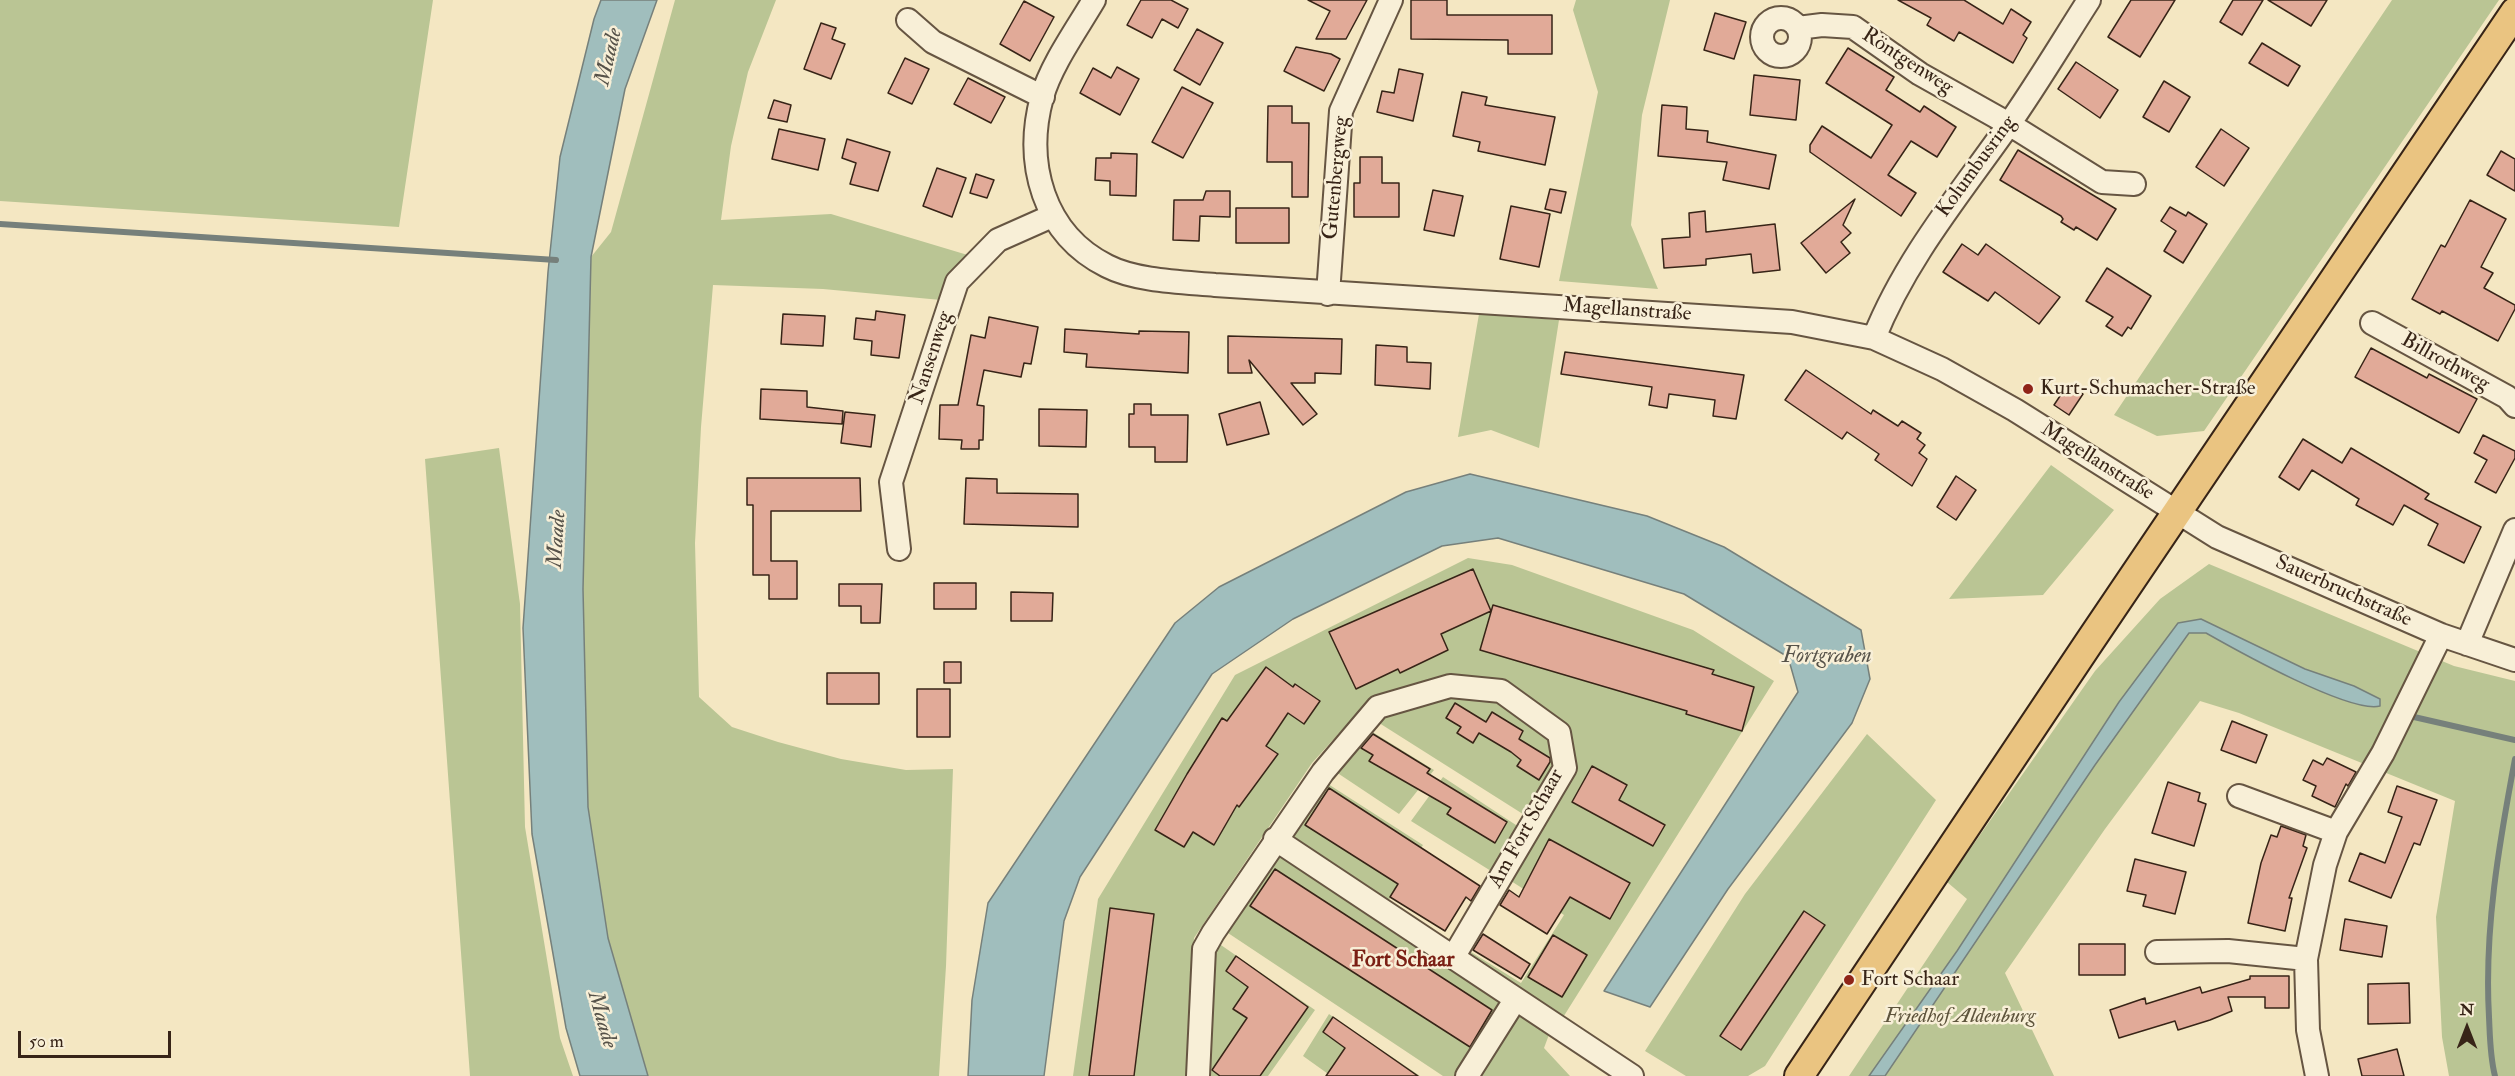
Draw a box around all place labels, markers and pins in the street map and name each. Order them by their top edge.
place label: Kurt-Schumacher-Straße [2040,376,2256,402]
marker: Kurt-Schumacher-Straße [2021,382,2035,396]
place label: Fort Schaar [1861,967,1959,993]
marker: Fort Schaar [1842,973,1856,987]

